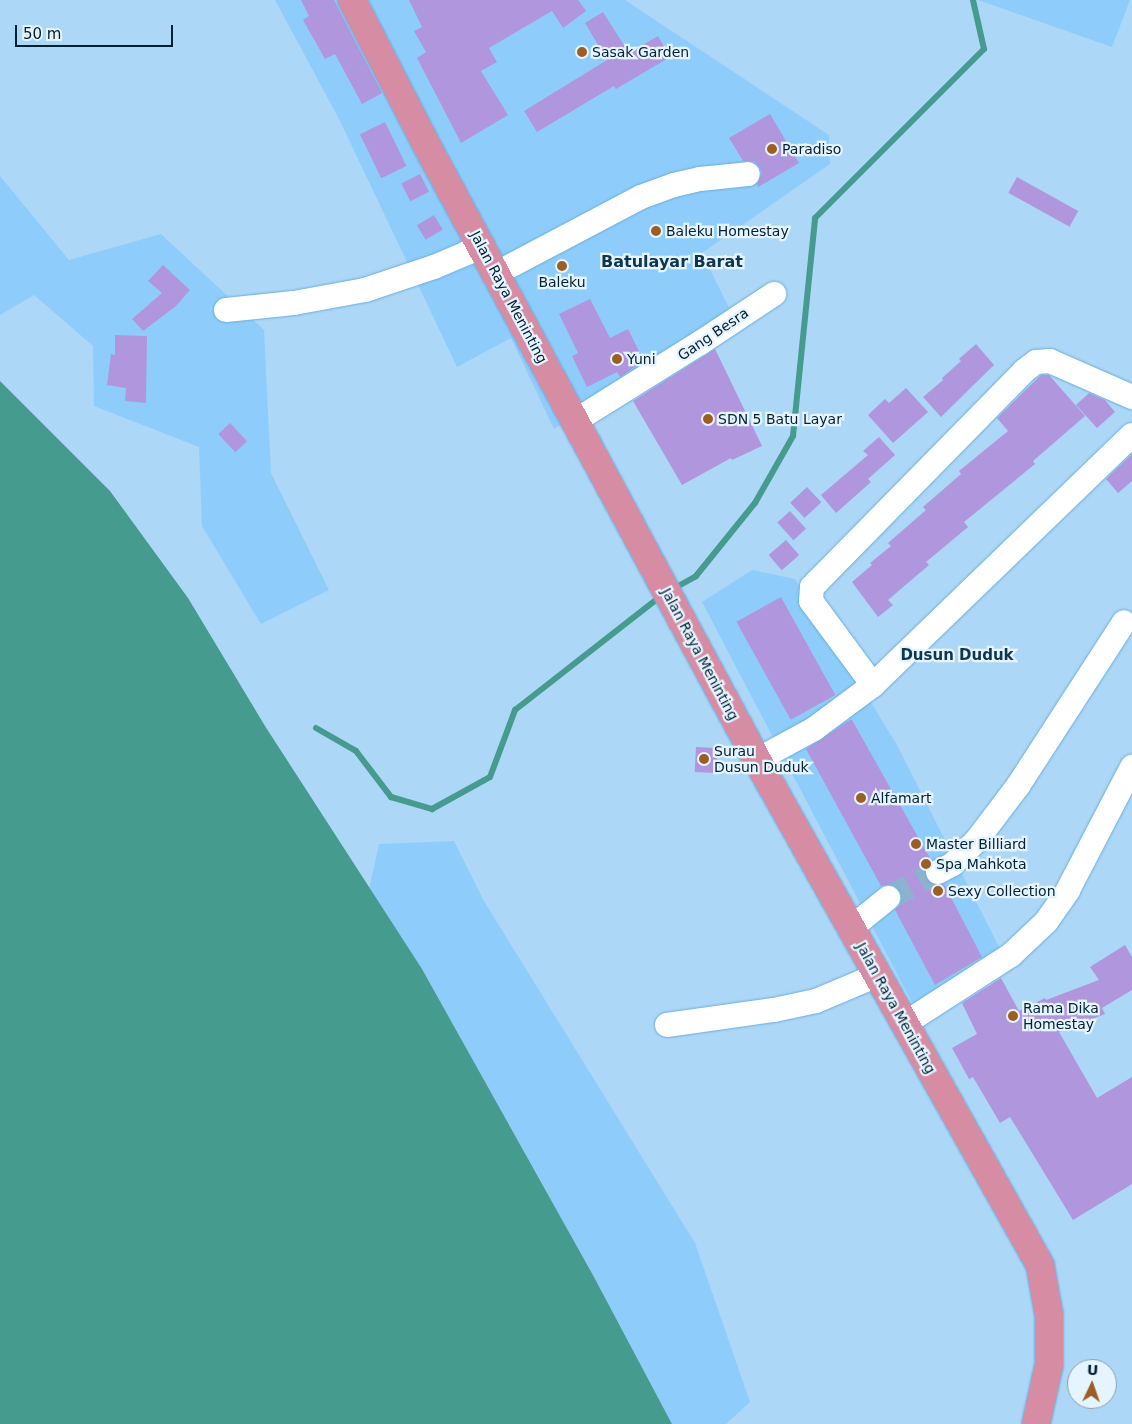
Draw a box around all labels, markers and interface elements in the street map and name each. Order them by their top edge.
scale bar [18,15,175,47]
text: 50 m [23,25,61,43]
place label: Sasak Garden [592,44,689,60]
marker: Sasak Garden [576,46,588,58]
place label: Paradiso [782,141,841,157]
marker: Paradiso [766,143,778,155]
place label: Baleku Homestay [666,223,789,239]
marker: Baleku Homestay [650,225,662,237]
street label: Jalan Raya Meninting [467,228,551,366]
district label: Batulayar Barat [601,252,743,272]
marker: Baleku [556,260,568,272]
place label: Baleku [538,274,586,290]
street label: Gang Besra [675,304,751,364]
place label: Yuni [627,351,656,367]
marker: Yuni [611,353,623,365]
place label: SDN 5 Batu Layar [718,411,842,427]
marker: SDN 5 Batu Layar [702,413,714,425]
street label: Jalan Raya Meninting [658,585,742,723]
district label: Dusun Duduk [900,647,1014,665]
place label: Surau Dusun Duduk [714,743,809,776]
marker: Surau Dusun Duduk [698,753,710,765]
place label: Alfamart [871,790,931,806]
marker: Alfamart [855,792,867,804]
place label: Master Billiard [926,836,1026,852]
marker: Master Billiard [910,838,922,850]
place label: Spa Mahkota [936,856,1027,872]
marker: Spa Mahkota [920,858,932,870]
place label: Sexy Collection [948,883,1056,899]
marker: Sexy Collection [932,885,944,897]
street label: Jalan Raya Meninting [853,940,939,1076]
place label: Rama Dika Homestay [1023,1000,1099,1032]
marker: Rama Dika Homestay [1007,1010,1019,1022]
north arrow [1067,1359,1117,1409]
text: U [1087,1362,1099,1378]

